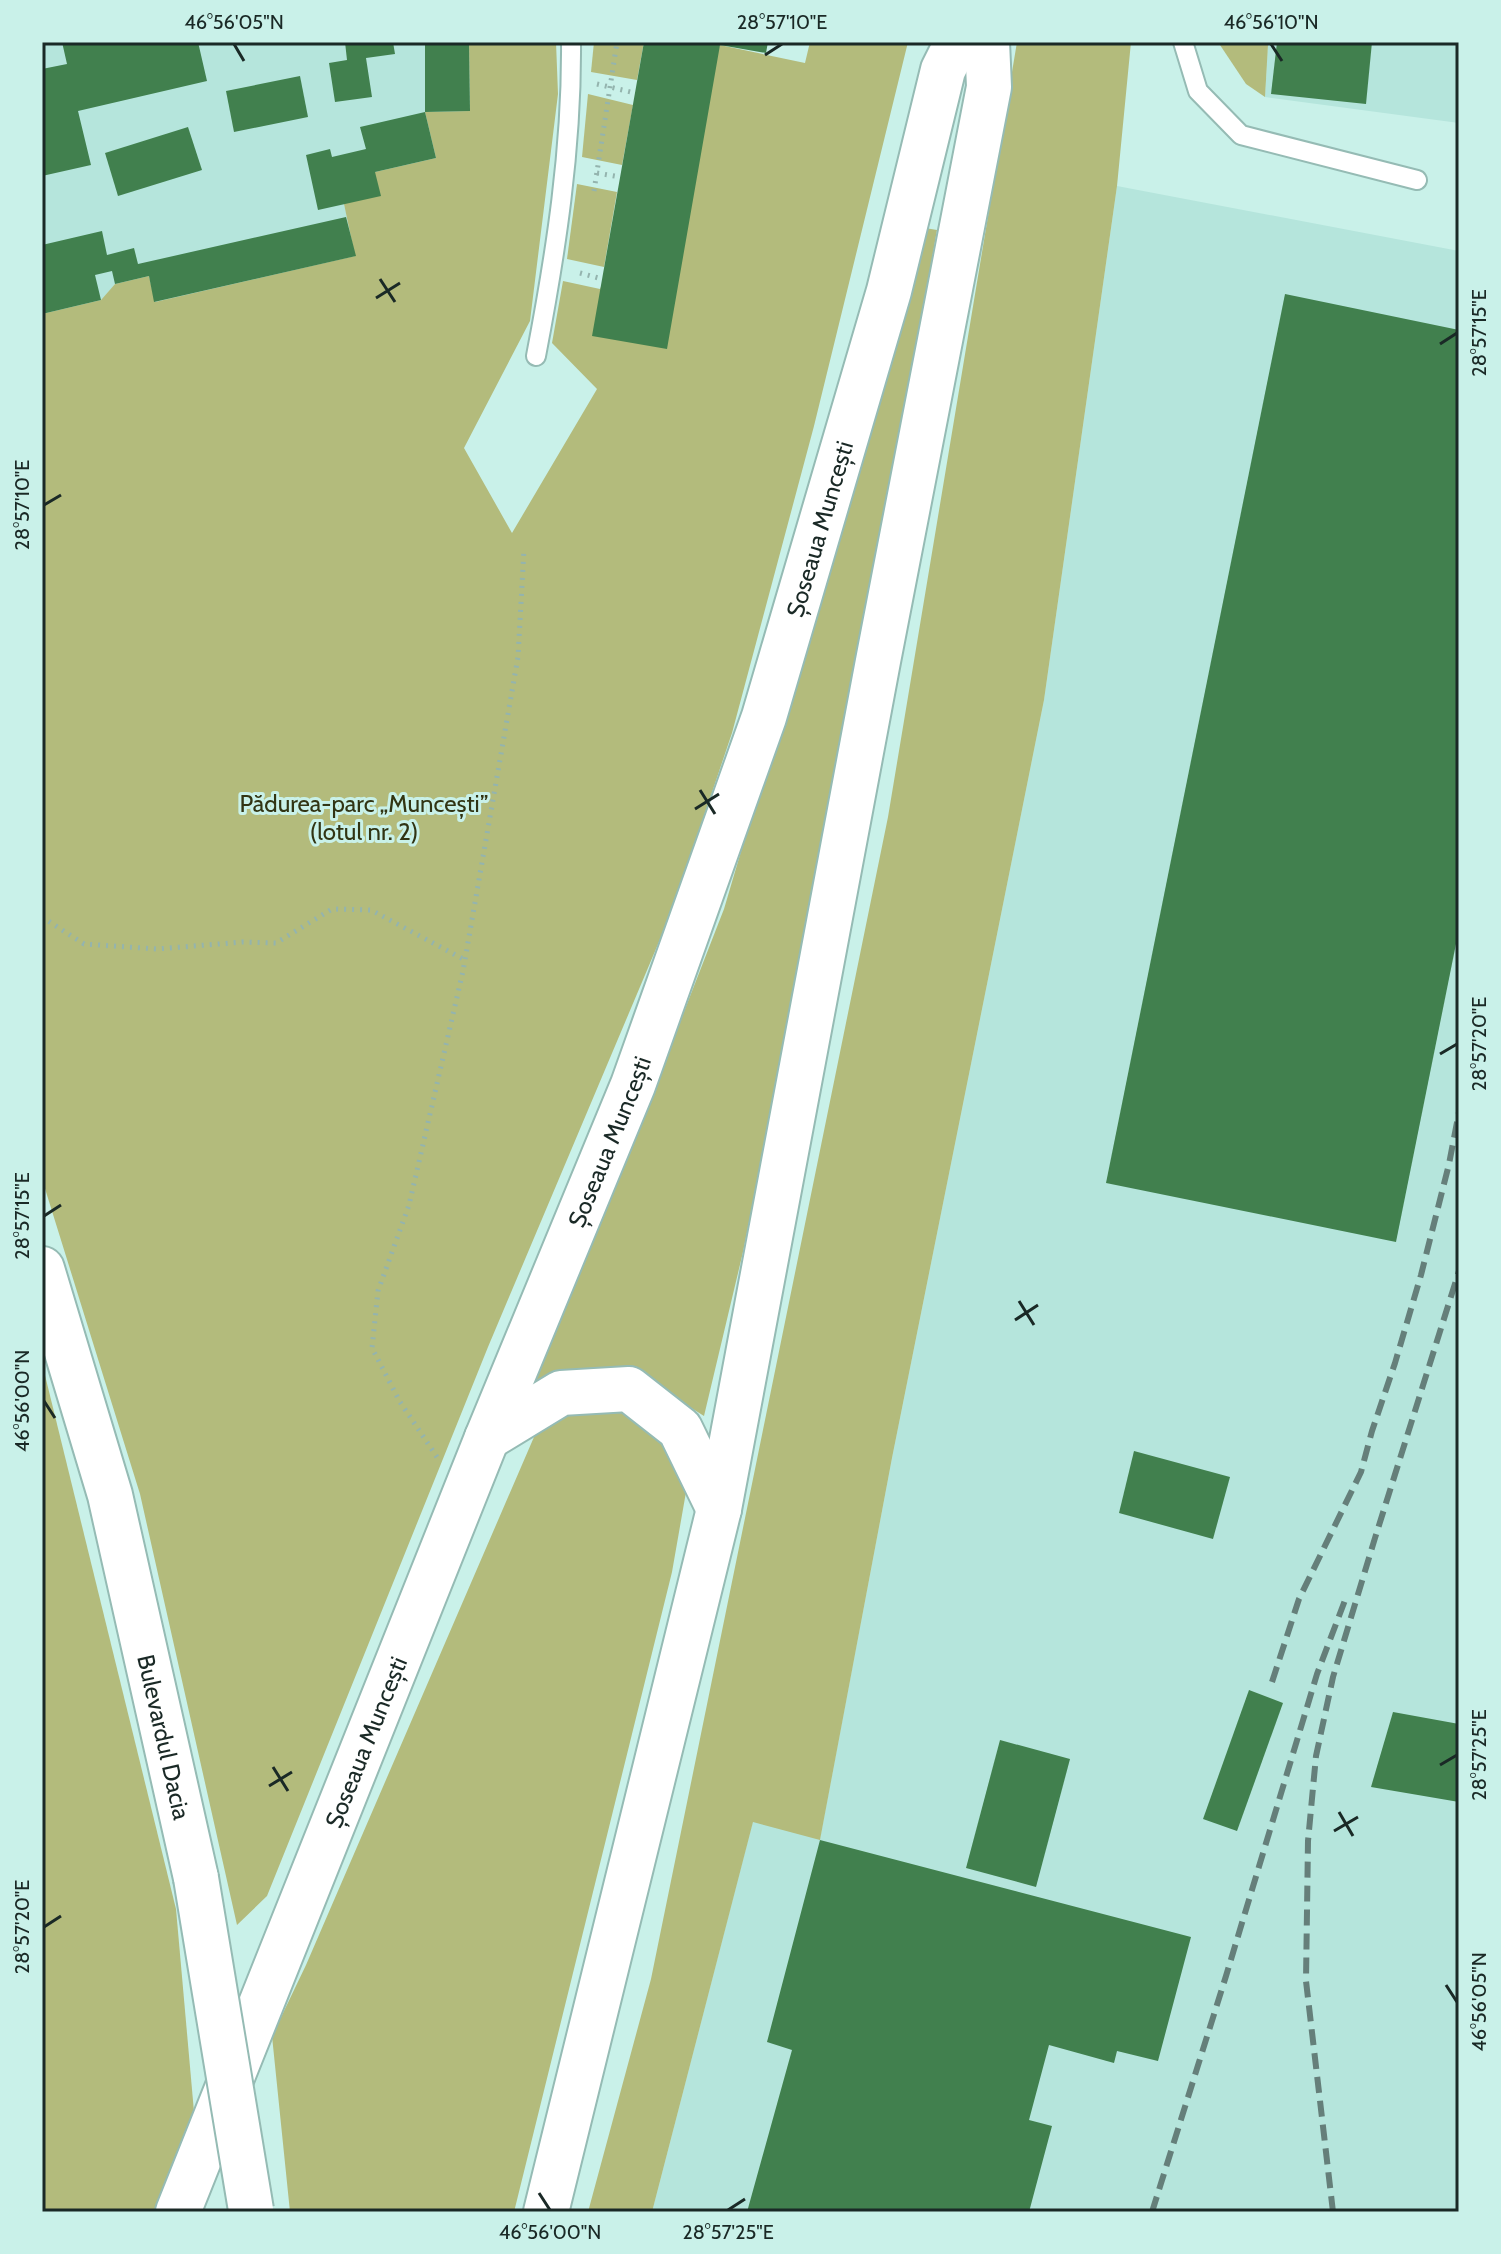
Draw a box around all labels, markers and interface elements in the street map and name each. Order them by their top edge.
text: 46°56'05"N [184,10,284,34]
text: 28°57'10"E [737,10,827,34]
text: 46°56'10"N [1223,10,1319,34]
text: 28°57'15"E [1467,289,1491,377]
street label: Șoseaua Muncești [780,438,859,621]
text: 28°57'10"E [10,460,34,550]
park label: Pădurea-parc „Muncești” (lotul nr. 2) [239,789,489,846]
text: 28°57'20"E [1467,997,1491,1091]
street label: Șoseaua Muncești [561,1052,657,1232]
text: 28°57'15"E [10,1172,34,1260]
text: 46°56'00"N [10,1350,34,1452]
street label: Bulevardul Dacia [132,1652,197,1823]
street label: Șoseaua Muncești [318,1652,413,1832]
text: 28°57'25"E [1467,1709,1491,1801]
text: 28°57'20"E [10,1880,34,1974]
text: 46°56'05"N [1467,1952,1491,2052]
text: 46°56'00"N [499,2220,601,2244]
text: 28°57'25"E [682,2220,774,2244]

